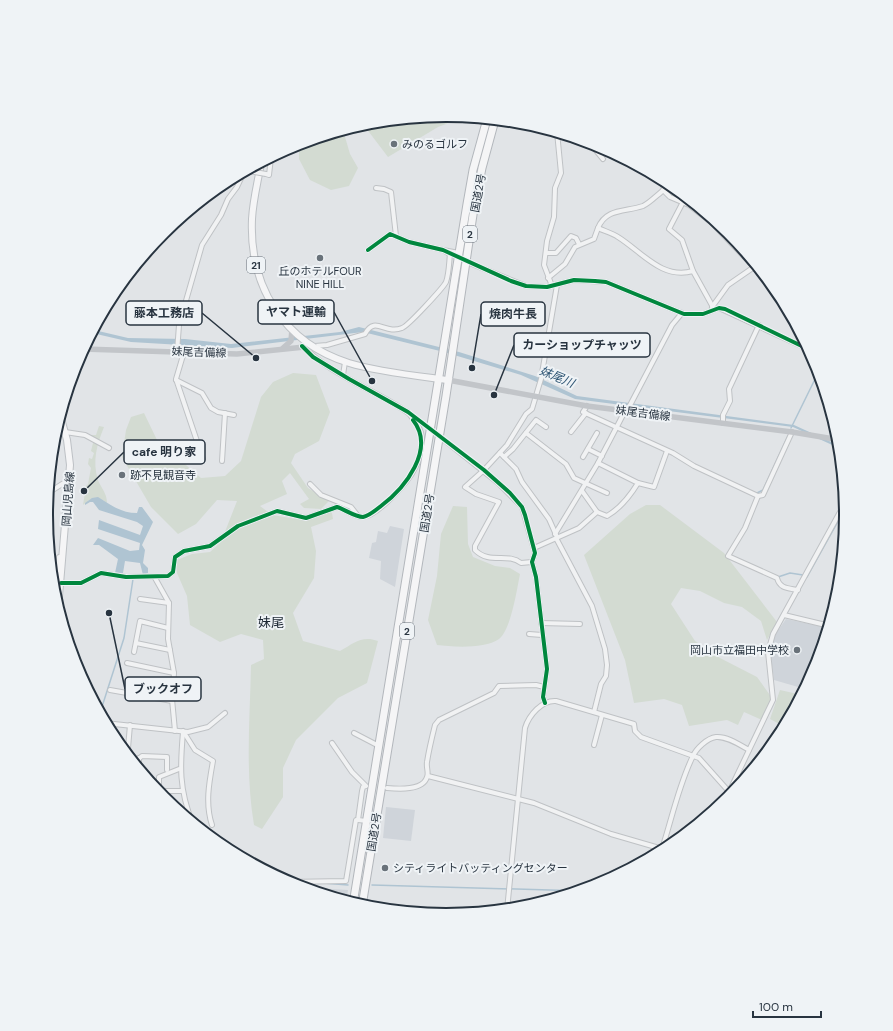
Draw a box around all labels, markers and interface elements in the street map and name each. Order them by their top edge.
place label: みのるゴルフ [402,137,468,151]
marker: みのるゴルフ [389,139,399,149]
street label: 国道2号 [468,172,488,214]
road number: 2 [463,226,477,242]
marker: 丘のホテルFOUR NINE HILL [315,253,325,263]
road number: 21 [247,257,265,273]
place label: 丘のホテルFOUR NINE HILL [278,264,362,291]
callout: ヤマト運輸 [258,300,334,324]
callout: 藤本工務店 [126,301,202,325]
callout: 焼肉牛長 [481,302,545,326]
text: ヤマト運輸 [266,304,326,320]
text: 藤本工務店 [134,305,194,321]
text: 焼肉牛長 [489,306,537,322]
callout: カーショップチャッツ [514,333,650,357]
text: カーショップチャッツ [522,337,642,353]
street label: 妹尾吉備線 [171,344,227,360]
water label: 妹尾川 [537,363,579,392]
street label: 妹尾吉備線 [615,403,671,423]
callout: cafe 明り家 [124,440,205,464]
text: cafe 明り家 [132,444,196,460]
place label: 跡不見観音寺 [130,468,196,482]
marker: 跡不見観音寺 [117,470,127,480]
street label: 岡山児島線 [59,471,77,527]
street label: 国道2号 [417,492,437,534]
district label: 妹尾 [258,614,284,631]
road number: 2 [400,623,414,639]
place label: 岡山市立福田中学校 [690,643,789,657]
marker: 岡山市立福田中学校 [792,645,802,655]
callout: ブックオフ [125,677,201,701]
text: ブックオフ [133,681,193,697]
street label: 国道2号 [364,811,384,853]
place label: シティライトバッティングセンター [393,861,568,875]
marker: シティライトバッティングセンター [380,863,390,873]
scale bar [753,993,821,1019]
text: 100 m [759,999,793,1015]

